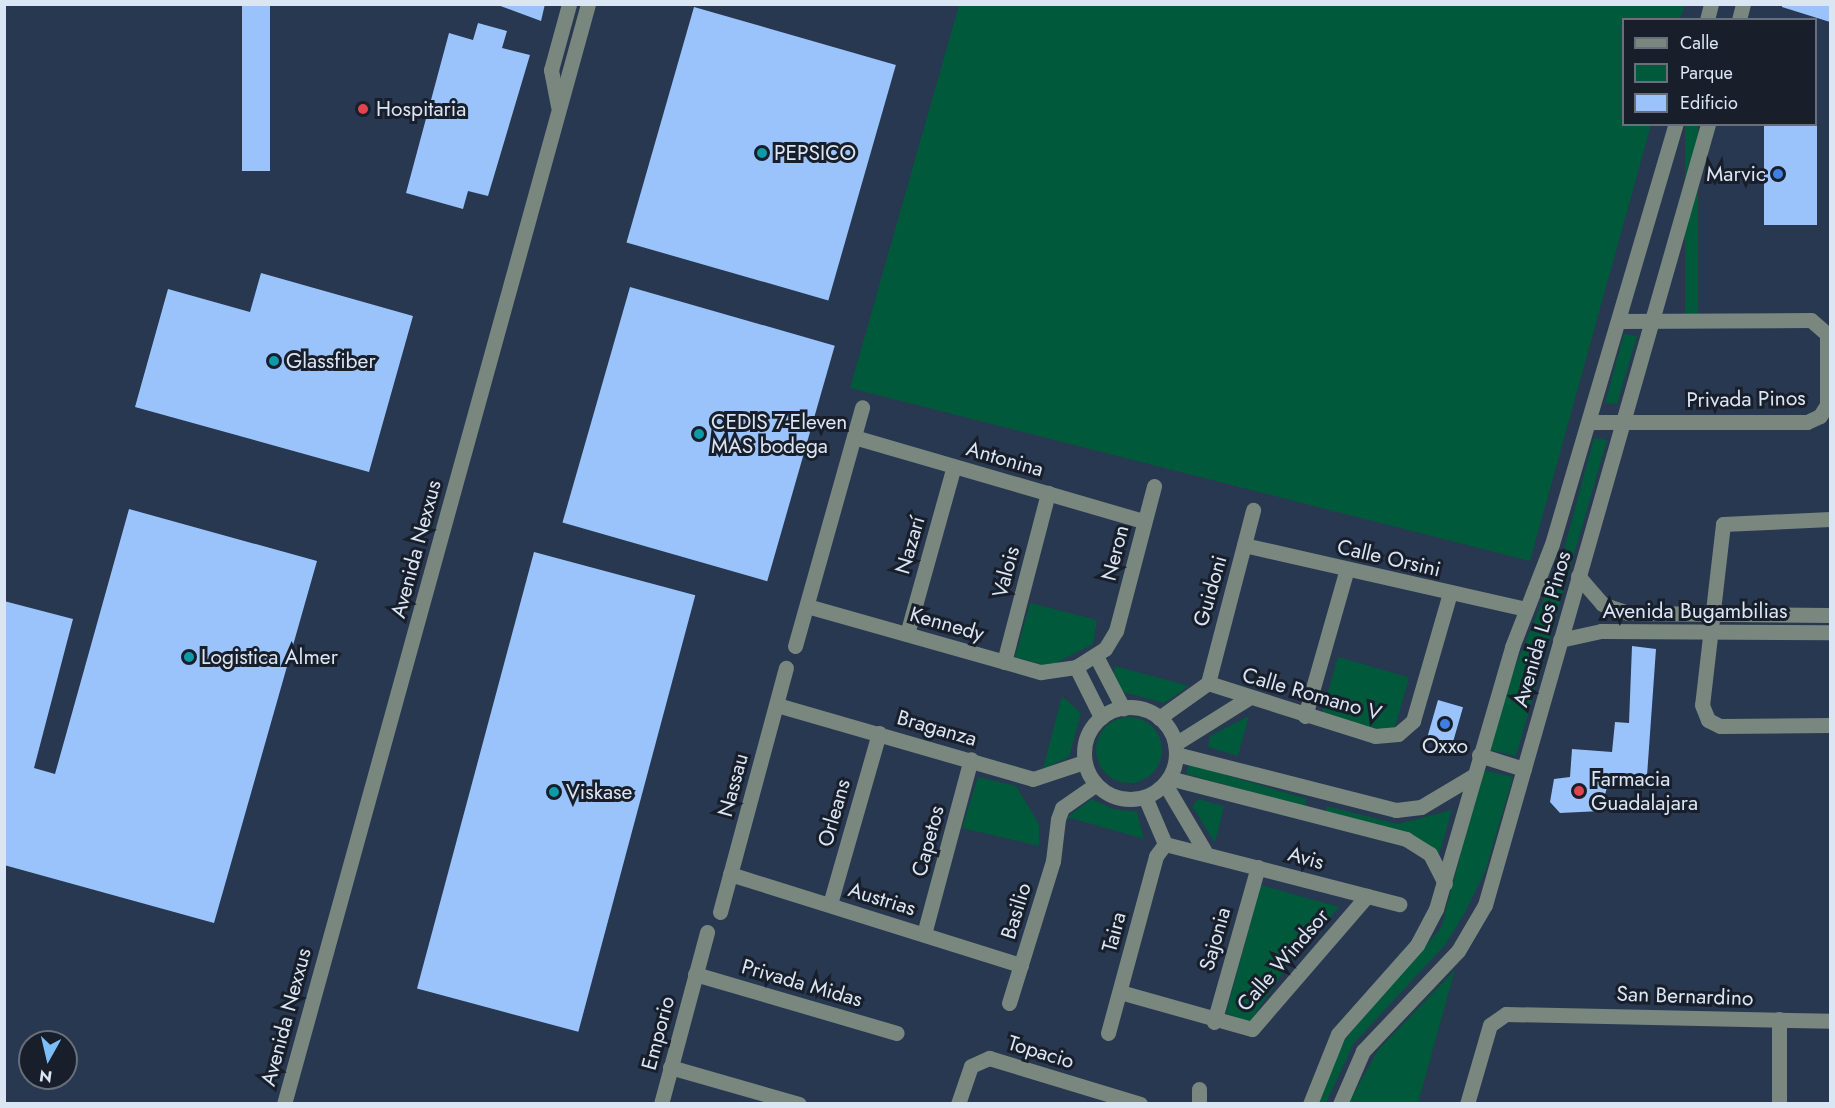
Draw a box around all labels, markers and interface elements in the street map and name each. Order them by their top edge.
legend [1622,18,1817,126]
text: Calle [1680,30,1719,56]
text: Parque [1680,60,1733,86]
text: Edificio [1680,90,1738,116]
place label: Hospitaria [376,96,466,122]
marker: Hospitaria [354,100,372,118]
place label: PEPSICO [774,140,856,166]
marker: PEPSICO [755,146,769,160]
place label: Marvic [1706,161,1766,187]
marker: Marvic [1771,167,1785,181]
place label: Glassfiber [286,348,376,374]
marker: Glassfiber [267,354,281,368]
street label: Privada Pinos [1686,385,1806,413]
place label: CEDIS 7-Eleven MAS bodega [711,409,847,459]
marker: CEDIS 7-Eleven MAS bodega [692,427,706,441]
street label: Antonina [964,436,1046,482]
street label: Avenida Nexxus [385,477,447,621]
street label: Nazarí [890,513,930,577]
street label: Neron [1096,523,1134,583]
street label: Calle Orsini [1335,534,1443,582]
street label: Valois [987,544,1025,600]
street label: Avenida Los Pinos [1508,548,1576,710]
street label: Guidoni [1188,553,1232,629]
street label: Avenida Bugambilias [1603,598,1787,624]
street label: Kennedy [907,601,987,647]
place label: Logistica Almer [201,644,338,670]
marker: Logistica Almer [182,650,196,664]
street label: Calle Romano V [1239,662,1385,726]
street label: Braganza [894,705,980,751]
marker: Oxxo [1438,717,1452,731]
place label: Oxxo [1422,733,1468,759]
street label: Nassau [712,751,754,819]
place label: Farmacia Guadalajara [1591,766,1698,816]
street label: Orleans [812,776,856,850]
place label: Viskase [566,779,632,805]
marker: Farmacia Guadalajara [1572,784,1586,798]
marker: Viskase [547,785,561,799]
street label: Capetos [906,803,950,879]
street label: Avis [1285,841,1327,875]
street label: Austrias [845,877,919,921]
street label: Basilio [996,880,1036,942]
street label: Sajonia [1194,904,1236,974]
street label: Calle Windsor [1232,904,1334,1016]
street label: Taira [1097,909,1131,955]
street label: Avenida Nexxus [255,945,317,1089]
street label: Privada Midas [739,954,865,1012]
street label: San Bernardino [1616,981,1754,1011]
street label: Emporio [636,993,680,1073]
north arrow [18,1030,78,1090]
street label: Topacio [1005,1030,1077,1074]
text: N [38,1064,54,1089]

